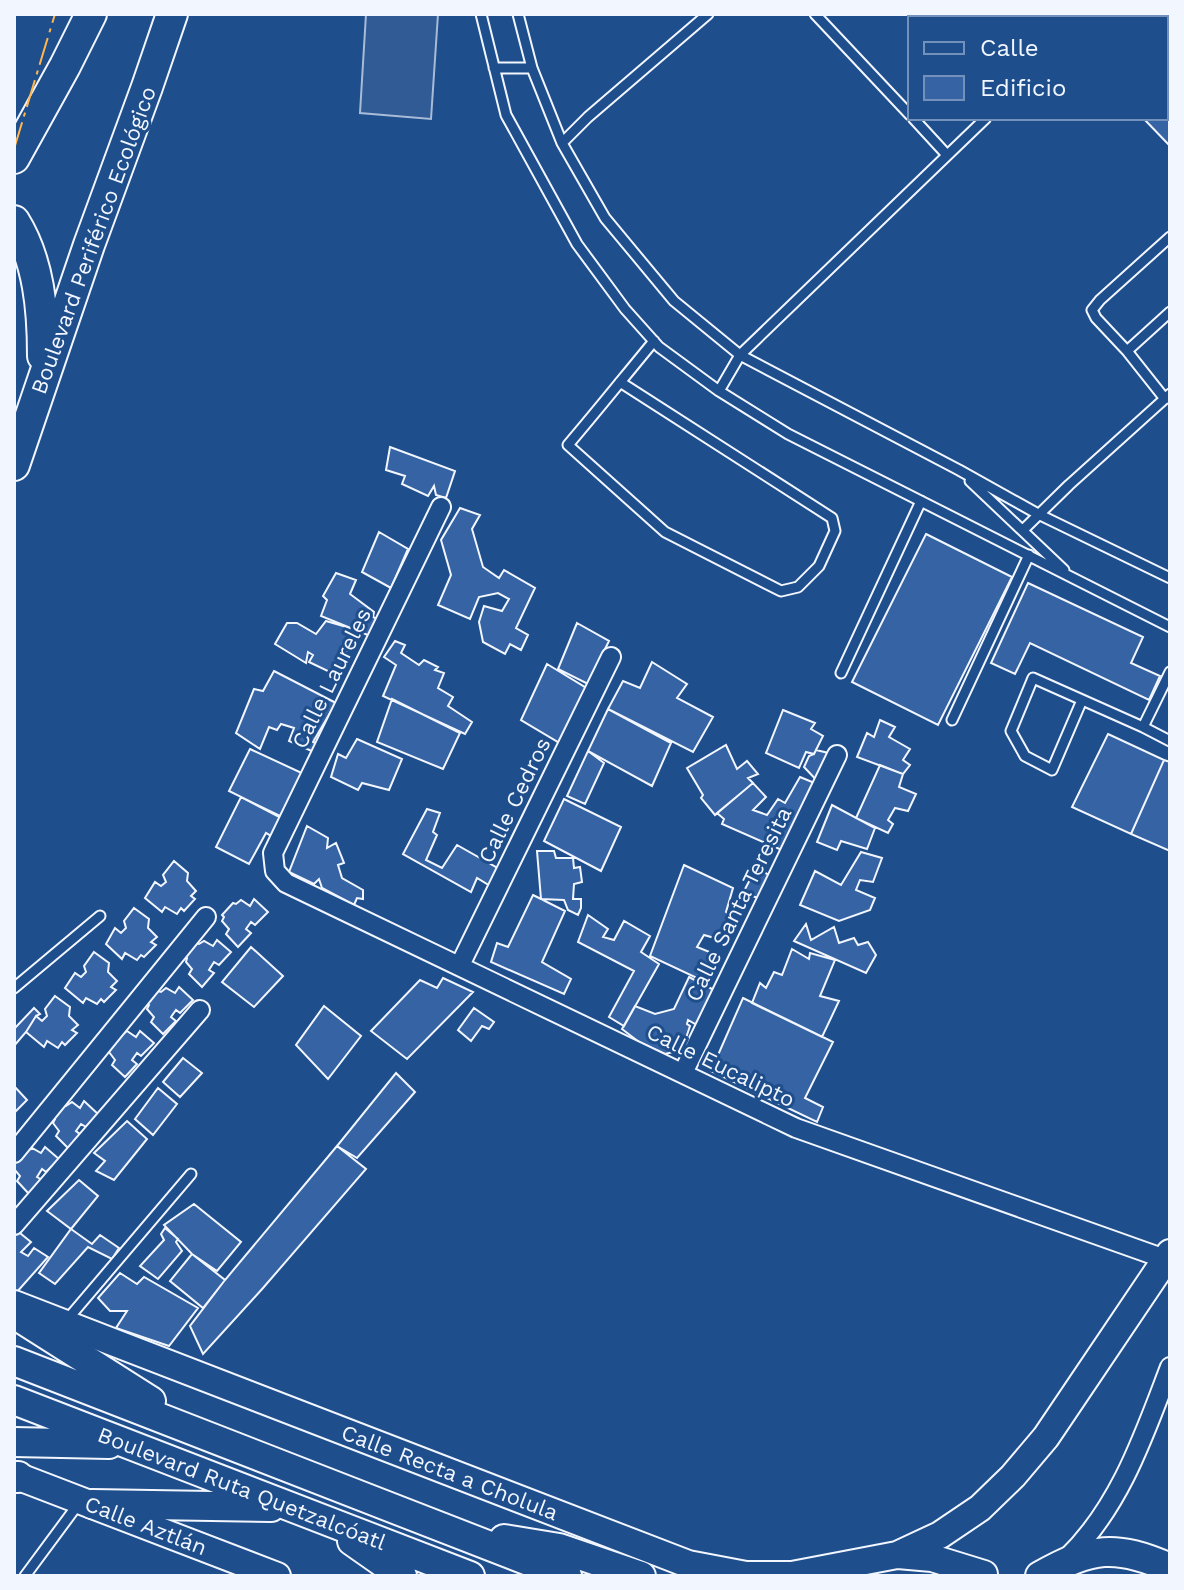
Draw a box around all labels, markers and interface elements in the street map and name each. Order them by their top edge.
legend [908,16,1168,120]
text: Calle [980,34,1039,62]
text: Edificio [980,74,1066,102]
street label: Boulevard Periférico Ecológico [26,83,161,397]
street label: Calle Laureles [287,604,376,752]
street label: Calle Cedros [473,734,556,867]
street label: Calle Santa Teresita [681,803,796,1005]
street label: Calle Eucalipto [643,1019,799,1112]
street label: Calle Recta a Cholula [338,1420,562,1525]
street label: Boulevard Ruta Quetzalcóatl [94,1422,390,1555]
street label: Calle Aztlán [81,1491,210,1560]

